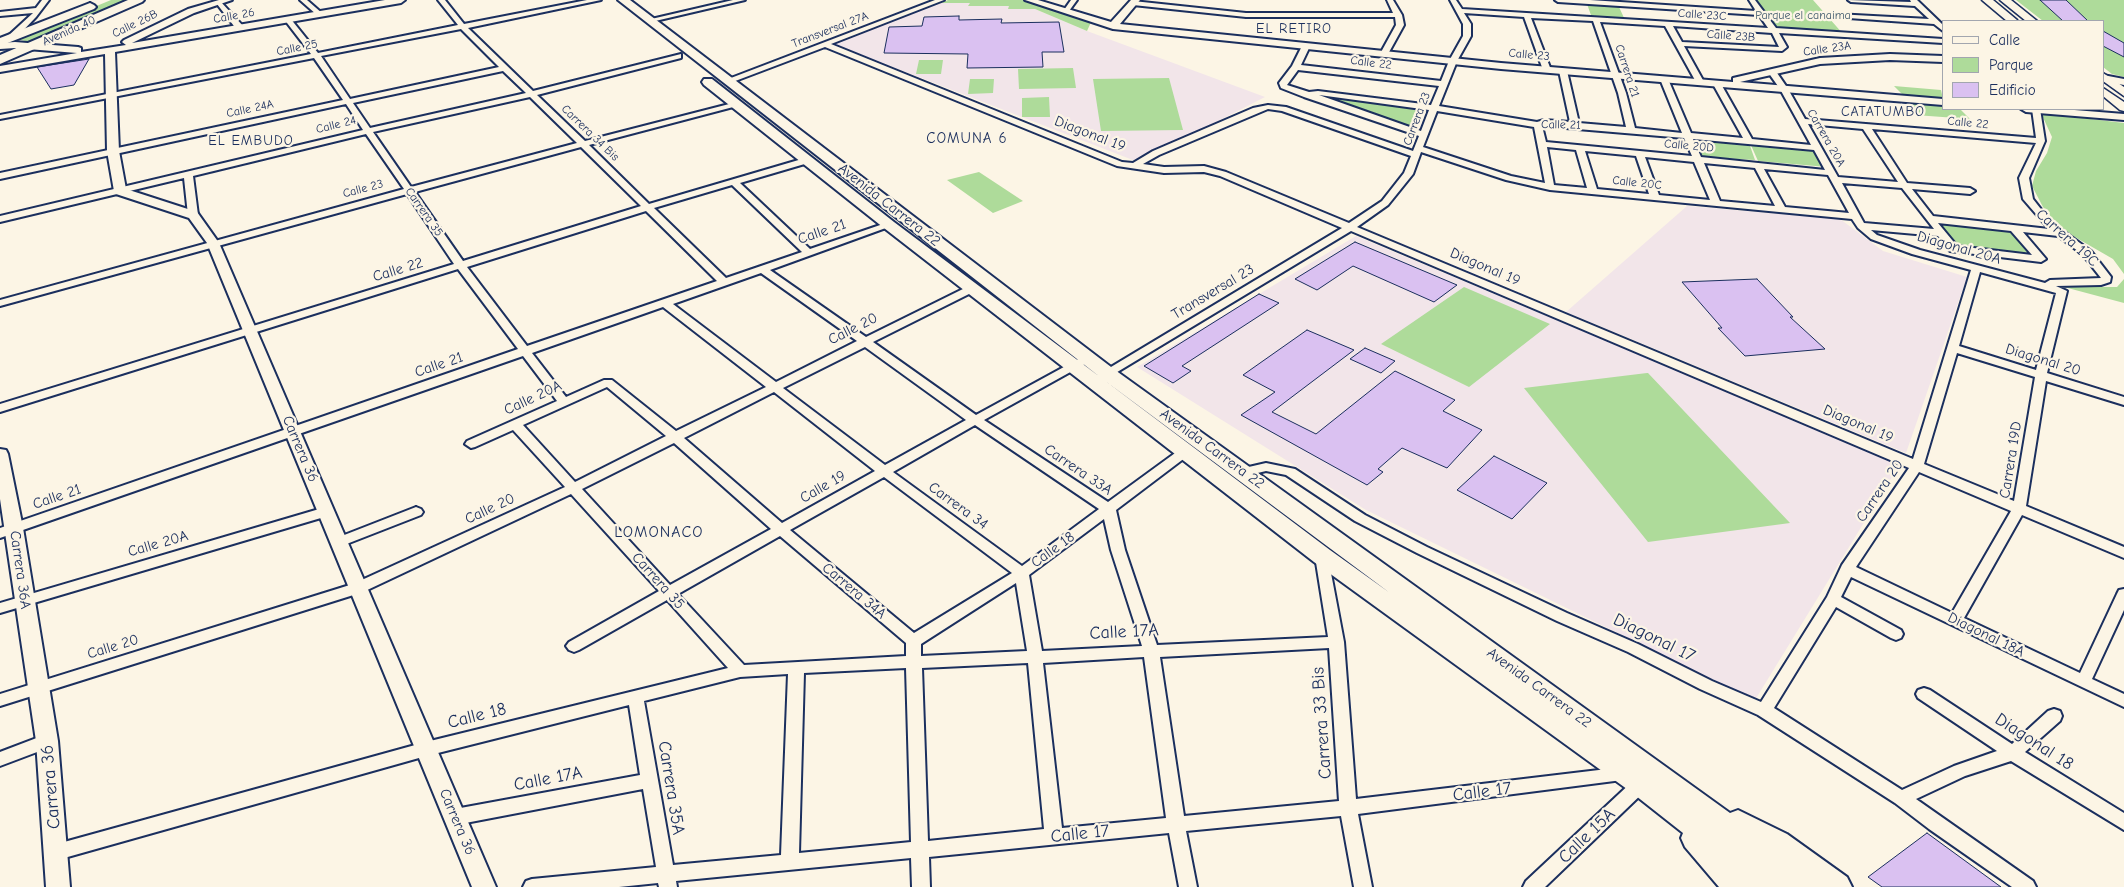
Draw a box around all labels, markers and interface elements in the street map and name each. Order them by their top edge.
street label: Calle 26 [212,5,256,27]
street label: Calle 23C [1677,6,1727,24]
street label: Calle 26B [110,7,160,41]
street label: Transversal 27A [790,9,870,51]
park label: Parque el canaima [1755,9,1851,23]
street label: Avenida 40 [40,13,98,49]
legend [1942,20,2104,110]
district label: EL RETIRO [1255,21,1333,37]
street label: Calle 23B [1706,27,1756,45]
text: Calle [1989,31,2020,49]
street label: Calle 25 [275,37,319,59]
street label: Calle 23A [1802,39,1852,59]
street label: Carrera 21 [1612,43,1642,99]
street label: Calle 23 [1508,46,1550,64]
street label: Calle 22 [1350,53,1392,73]
text: Parque [1989,56,2033,74]
text: Edificio [1989,81,2036,99]
street label: Carrera 23 [1400,90,1434,148]
street label: Calle 24A [225,97,275,121]
street label: Carrera 34 Bis [558,102,622,164]
district label: CATATUMBO [1840,104,1926,120]
street label: Carrera 20A [1804,107,1848,169]
street label: Diagonal 19 [1052,112,1128,156]
street label: Calle 24 [314,113,358,137]
street label: Calle 22 [1947,114,1989,132]
street label: Calle 21 [1541,117,1581,133]
district label: COMUNA 6 [925,130,1009,148]
district label: EL EMBUDO [207,133,295,149]
street label: Calle 20D [1663,137,1715,155]
street label: Avenida Carrera 22 [834,159,944,251]
street label: Calle 20C [1611,173,1663,193]
street label: Calle 23 [341,177,385,201]
street label: Carrera 35 [402,185,446,239]
street label: Carrera 19C [2032,205,2102,271]
street label: Calle 21 [796,215,848,249]
street label: Diagonal 20A [1915,227,2003,269]
street label: Diagonal 19 [1447,244,1523,290]
street label: Calle 22 [371,254,425,286]
street label: Transversal 23 [1169,260,1257,324]
street label: Calle 20 [825,309,881,349]
street label: Diagonal 20 [2003,340,2083,380]
street label: Calle 21 [413,348,465,382]
street label: Calle 20A [501,377,565,419]
street label: Diagonal 19 [1820,401,1896,447]
street label: Avenida Carrera 22 [1156,405,1268,493]
street label: Carrera 36 [278,413,322,485]
street label: Carrera 19D [1996,420,2026,500]
street label: Carrera 33A [1040,441,1116,499]
street label: Carrera 20 [1853,456,1907,526]
street label: Calle 19 [797,467,849,507]
street label: Carrera 34 [925,478,991,534]
street label: Calle 21 [31,480,83,514]
street label: Calle 20 [462,490,518,528]
district label: LOMONACO [613,522,705,542]
street label: Calle 20A [126,527,190,561]
street label: Calle 18 [1028,528,1078,572]
street label: Carrera 36A [6,530,34,610]
street label: Carrera 35 [628,549,688,613]
street label: Carrera 34A [818,559,890,623]
street label: Diagonal 17 [1609,609,1699,667]
street label: Diagonal 18A [1945,609,2027,661]
street label: Calle 17A [1089,619,1159,645]
street label: Calle 20 [85,631,141,663]
street label: Avenida Carrera 22 [1483,644,1595,732]
street label: Carrera 33 Bis [1307,666,1337,780]
street label: Calle 18 [445,698,509,734]
street label: Diagonal 18 [1991,709,2077,775]
street label: Carrera 35A [653,740,689,836]
street label: Carrera 36 [37,744,65,830]
street label: Calle 17A [512,762,584,796]
street label: Calle 17 [1451,778,1513,806]
street label: Carrera 36 [435,786,479,858]
street label: Calle 15A [1554,804,1620,868]
street label: Calle 17 [1050,820,1110,848]

